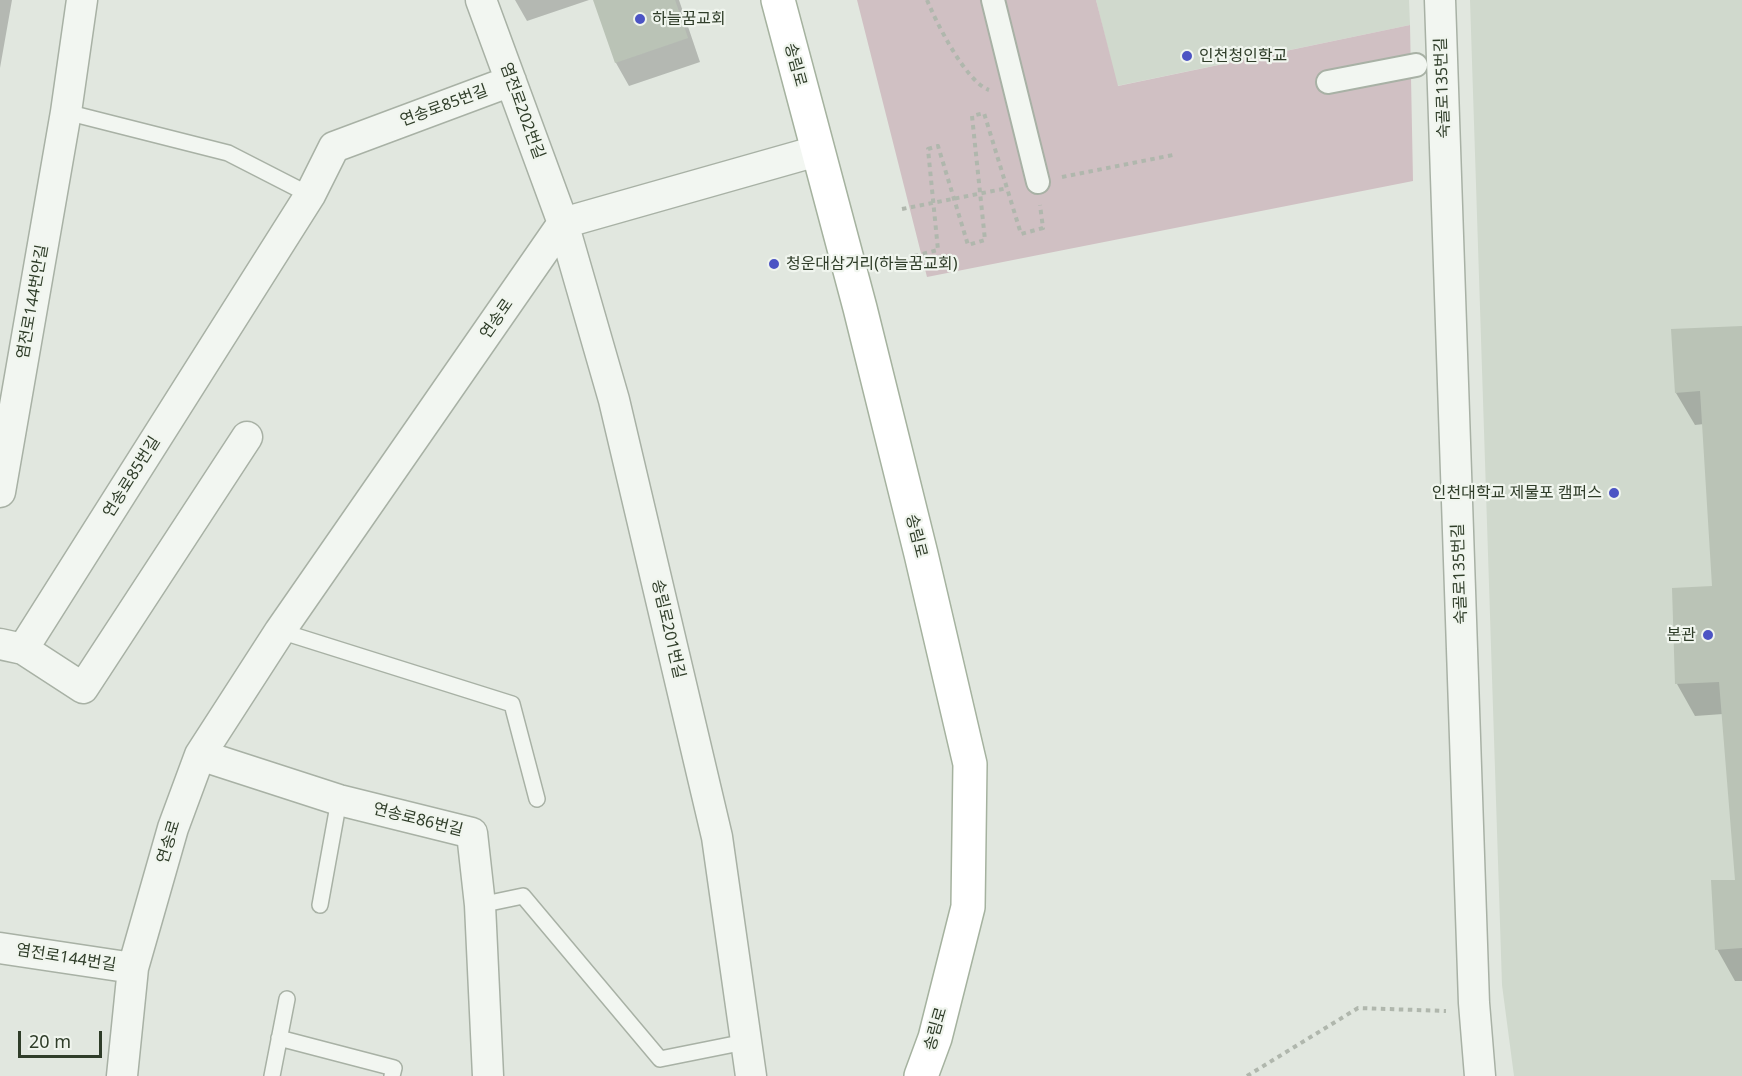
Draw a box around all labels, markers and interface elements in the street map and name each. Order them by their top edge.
place label: 하늘꿈교회 [652,9,726,29]
marker: 하늘꿈교회 [633,12,647,26]
street label: 숙골로135번길 [1432,37,1454,139]
street label: 송림로 [780,41,810,89]
place label: 인천청인학교 [1199,46,1287,66]
marker: 인천청인학교 [1180,49,1194,63]
street label: 염전로202번길 [496,60,548,162]
street label: 연송로85번길 [398,81,490,131]
street label: 염전로144번안길 [13,243,53,361]
place label: 청운대삼거리(하늘꿈교회) [786,254,958,274]
marker: 청운대삼거리(하늘꿈교회) [767,257,781,271]
street label: 연송로 [476,295,518,343]
street label: 연송로85번길 [100,433,164,521]
place label: 인천대학교 제물포 캠퍼스 [1432,483,1602,503]
marker: 인천대학교 제물포 캠퍼스 [1607,486,1621,500]
street label: 송림로 [901,512,931,560]
street label: 숙골로135번길 [1449,523,1471,625]
street label: 송림로201번길 [647,578,689,680]
place label: 본관 [1667,625,1696,645]
marker: 본관 [1701,628,1715,642]
street label: 연송로86번길 [371,800,465,840]
street label: 연송로 [153,818,185,866]
street label: 염전로144번길 [15,941,117,975]
street label: 송림로 [921,1005,951,1053]
scale bar [21,1019,105,1057]
text: 20 m [29,1029,71,1053]

